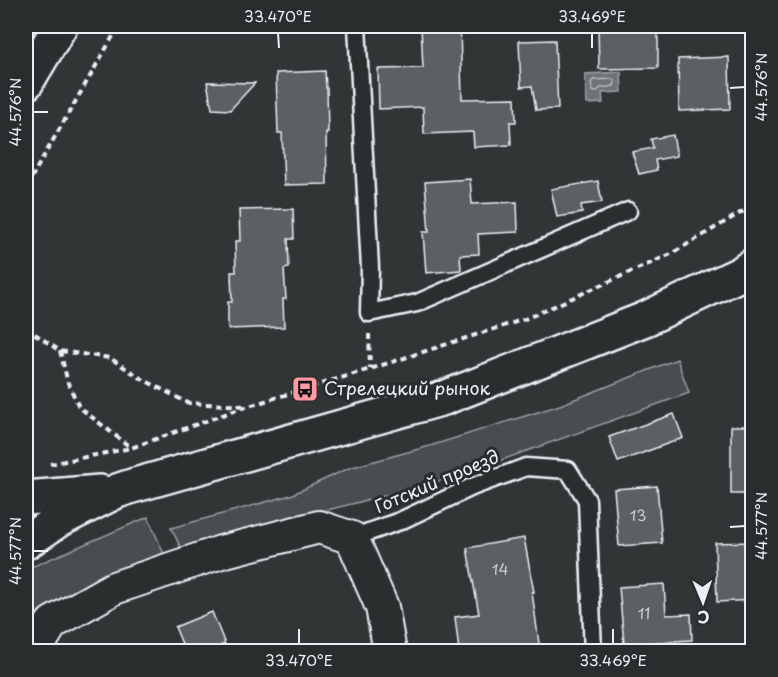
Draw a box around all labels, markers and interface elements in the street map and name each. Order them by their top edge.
text: 33.470°E [244,4,312,27]
text: 33.469°E [558,4,626,27]
text: 44.576°N [749,53,772,121]
text: 44.576°N [3,78,26,146]
bus stop icon: Стрелецкий рынок [290,374,320,404]
place label: Стрелецкий рынок [324,374,491,401]
street label: Готский проезд [370,442,503,519]
text: 44.577°N [749,492,772,560]
house number: 13 [630,503,646,526]
text: 44.577°N [3,517,26,585]
house number: 14 [492,557,508,580]
north arrow [673,572,733,632]
house number: 11 [638,601,650,624]
text: С [697,606,710,630]
text: 33.470°E [265,648,333,671]
text: 33.469°E [579,648,647,671]

